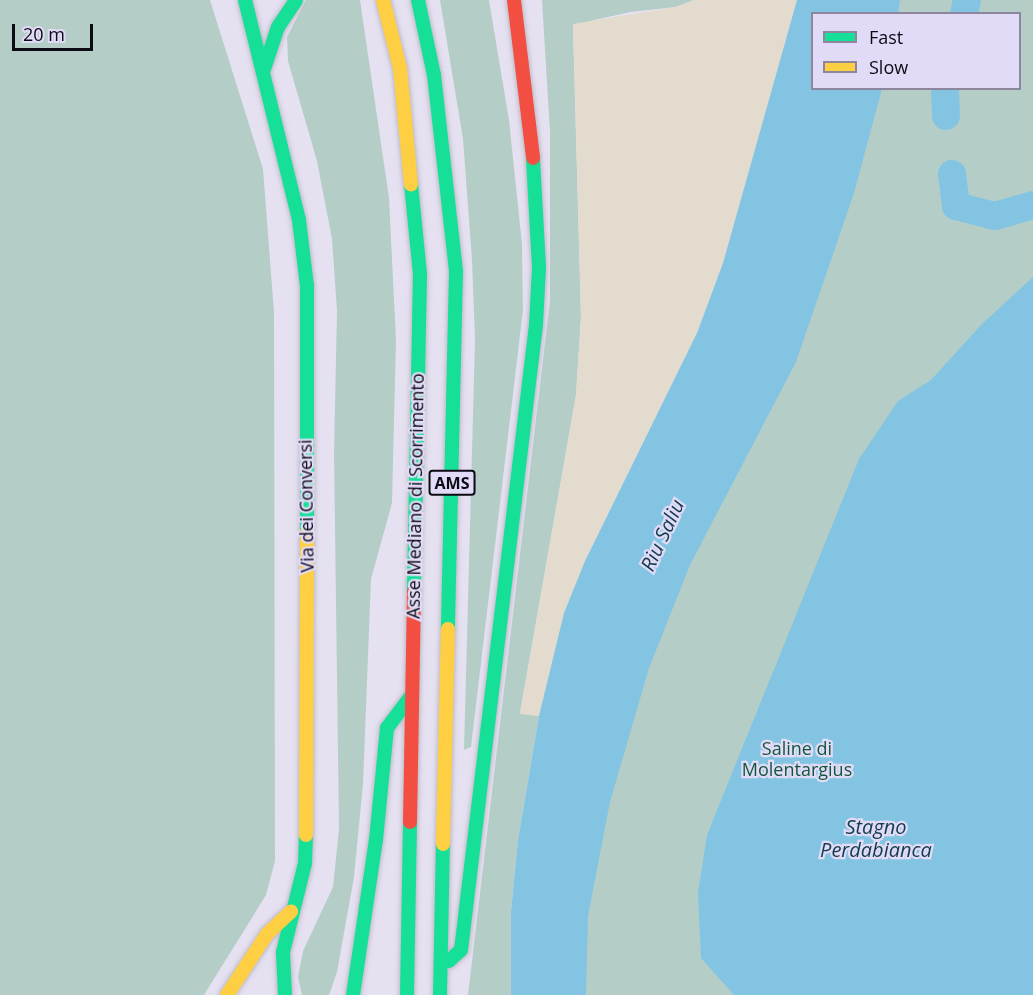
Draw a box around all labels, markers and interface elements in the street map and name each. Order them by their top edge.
scale bar [15,12,96,50]
legend [811,12,1021,90]
text: 20 m [23,22,65,46]
text: Fast [869,25,903,49]
text: Slow [869,55,908,79]
street label: Asse Mediano di Scorrimento [402,373,428,619]
street label: Via dei Conversi [294,439,318,573]
road number: AMS [428,470,476,496]
water label: Riu Saliu [635,495,689,575]
park label: Saline di Molentargius [742,738,852,780]
water label: Stagno Perdabianca [820,814,932,861]

